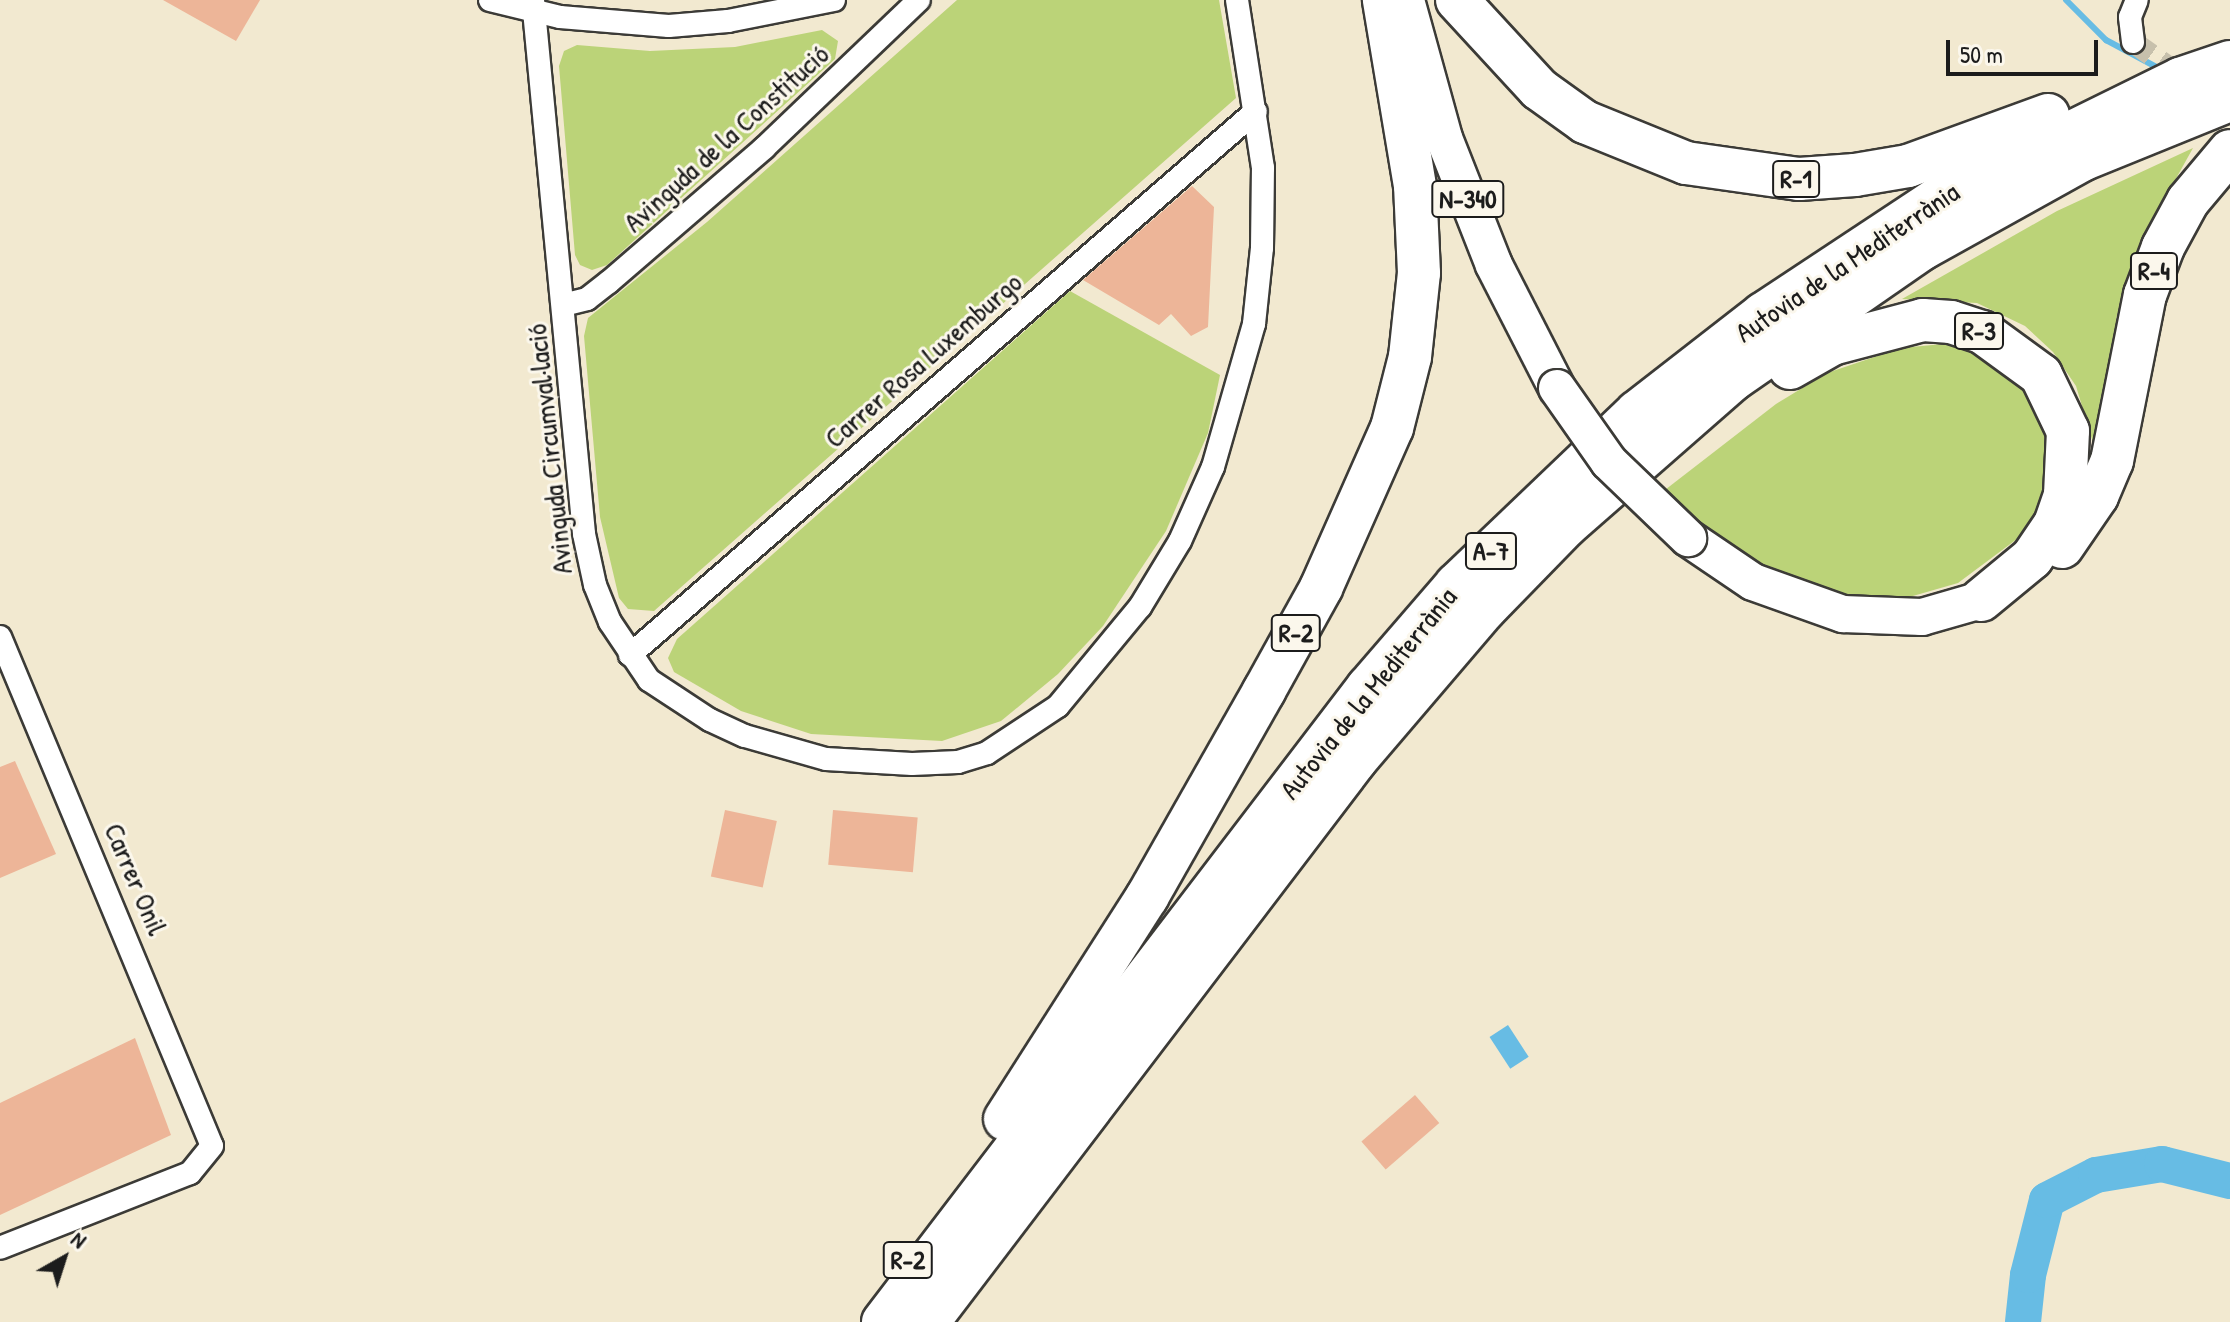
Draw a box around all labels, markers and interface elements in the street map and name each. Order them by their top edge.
scale bar [1950,24,2102,74]
street label: Avinguda de la Constitució [617,37,835,239]
text: 50 m [1960,38,2003,70]
road number: R-1 [1772,157,1820,201]
street label: Autovia de la Mediterrània [1729,175,1965,349]
road number: N-340 [1430,177,1506,221]
road number: R-4 [2128,249,2180,293]
street label: Carrer Rosa Luxemburgo [818,265,1028,455]
road number: R-3 [1953,309,2005,353]
street label: Avinguda Circumval·lació [519,322,579,576]
road number: A-7 [1463,529,1519,573]
street label: Autovia de la Mediterrània [1272,581,1464,805]
road number: R-2 [1270,611,1322,655]
street label: Carrer Onil [97,818,175,940]
north arrow [24,1218,104,1298]
text: N [65,1224,93,1255]
road number: R-2 [882,1238,934,1282]

